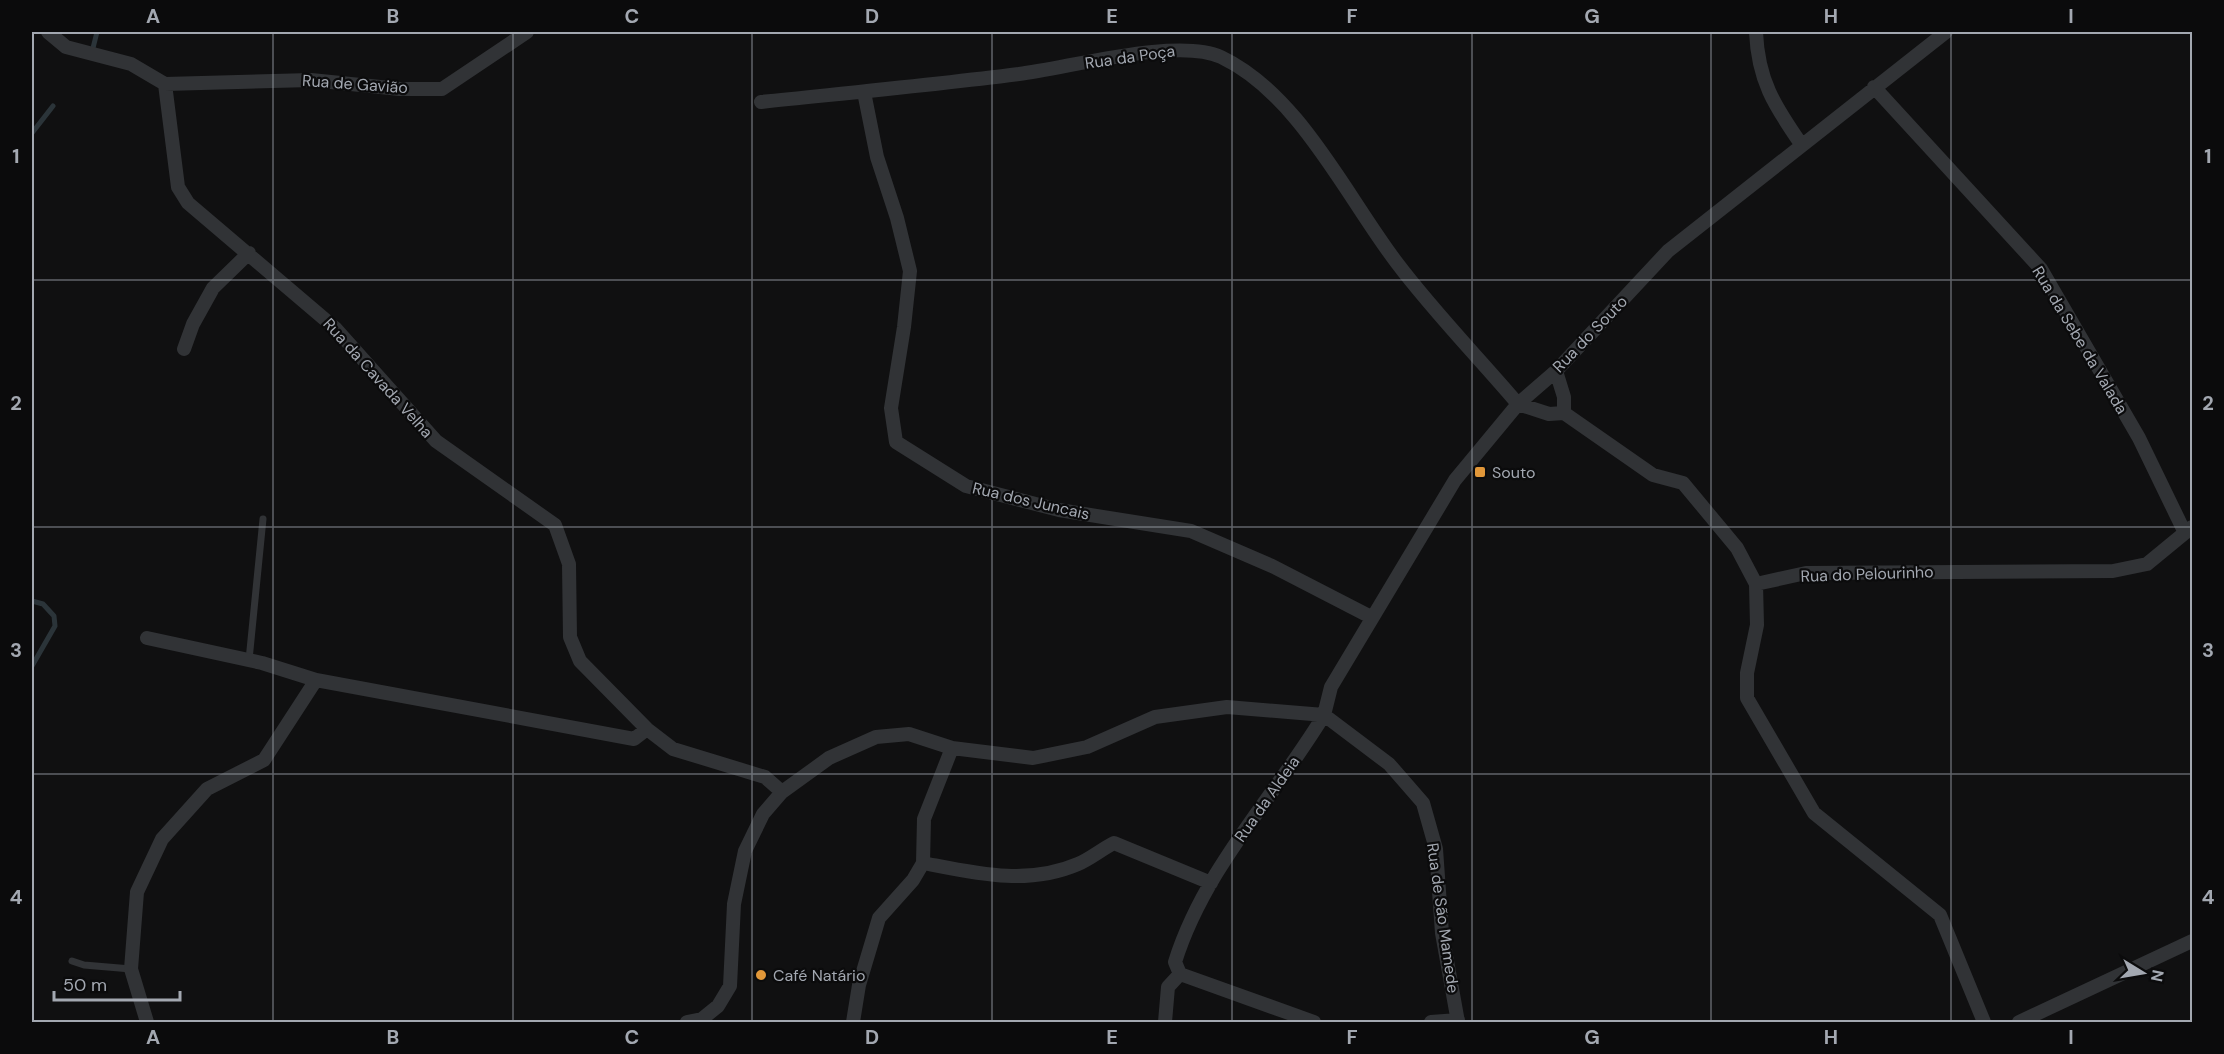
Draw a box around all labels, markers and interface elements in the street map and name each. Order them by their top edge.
text: A [146,3,160,29]
text: B [387,3,399,29]
text: C [625,3,639,29]
text: D [865,3,879,29]
text: E [1106,3,1118,29]
text: F [1346,3,1358,29]
text: G [1584,3,1600,29]
text: H [1824,3,1838,29]
text: I [2068,3,2074,29]
street label: Rua da Poça [1084,40,1176,74]
street label: Rua de Gavião [301,70,409,98]
text: 1 [12,143,20,169]
text: 1 [2204,143,2212,169]
street label: Rua da Sebe da Valada [2028,262,2132,418]
street label: Rua do Souto [1548,291,1632,377]
street label: Rua da Cavada Velha [319,314,437,442]
text: 2 [10,390,22,416]
text: 2 [2202,390,2214,416]
place label: Souto [1492,462,1535,483]
marker: Souto [1473,465,1487,479]
street label: Rua dos Juncais [970,477,1092,525]
street label: Rua do Pelourinho [1800,561,1934,587]
text: 3 [10,637,22,663]
text: 3 [2202,637,2214,663]
street label: Rua da Aldeia [1230,752,1304,846]
street label: Rua de São Mamede [1422,842,1464,994]
text: 4 [10,884,23,910]
text: 4 [2202,884,2215,910]
north arrow [2113,943,2173,1003]
scale bar [54,964,180,1002]
place label: Café Natário [773,965,865,986]
marker: Café Natário [754,968,768,982]
text: N [2146,968,2169,983]
text: 50 m [63,973,107,997]
text: A [146,1024,160,1050]
text: B [387,1024,399,1050]
text: C [625,1024,639,1050]
text: D [865,1024,879,1050]
text: E [1106,1024,1118,1050]
text: F [1346,1024,1358,1050]
text: G [1584,1024,1600,1050]
text: H [1824,1024,1838,1050]
text: I [2068,1024,2074,1050]

